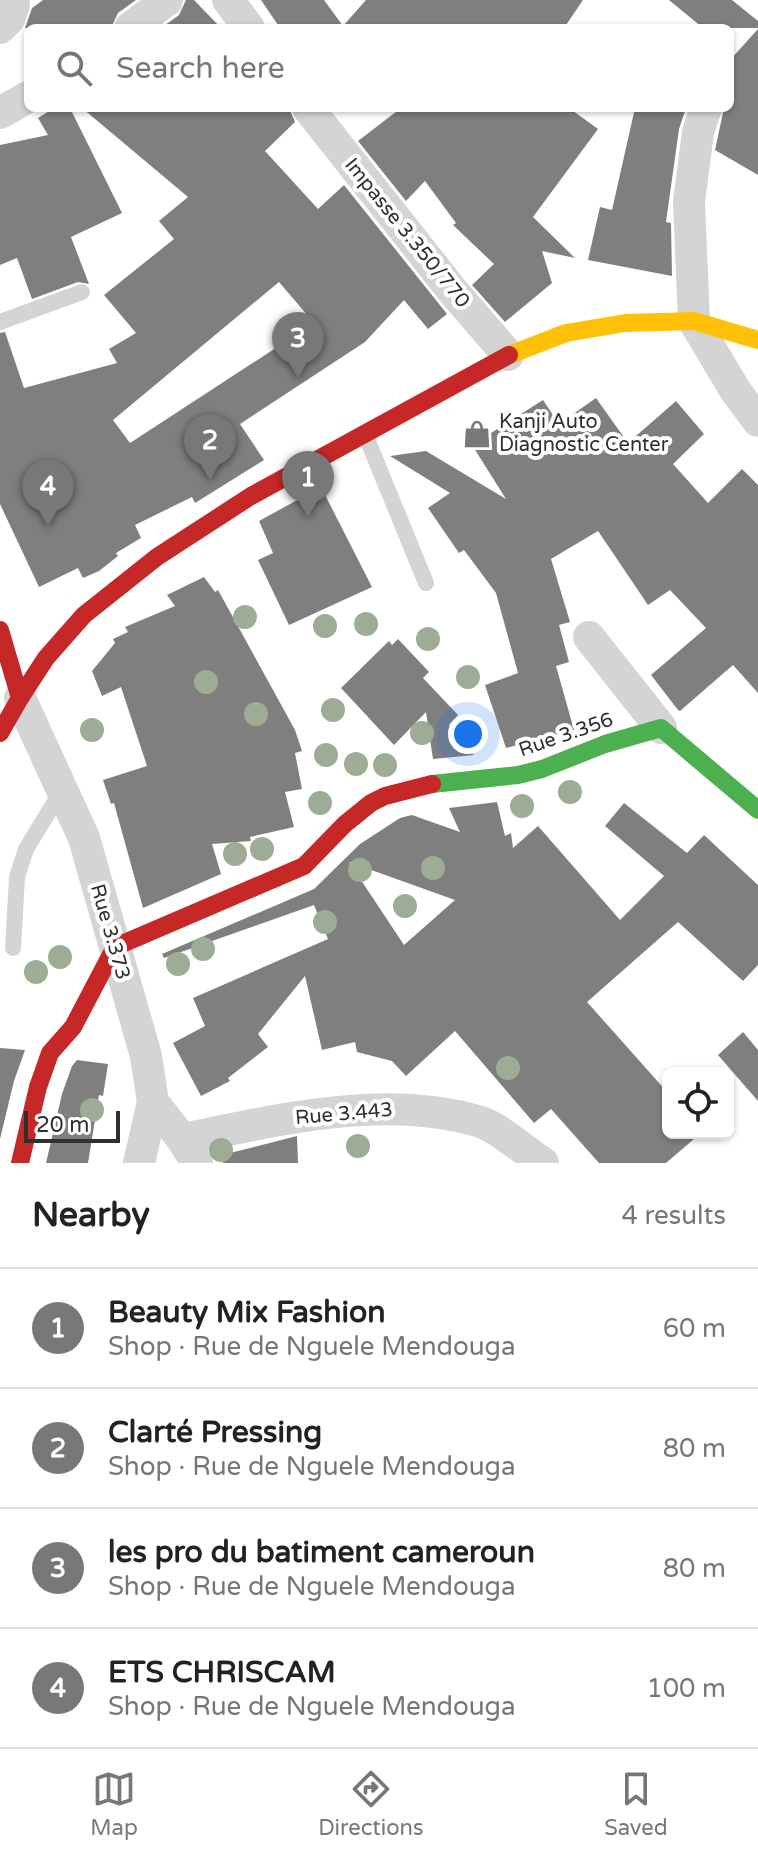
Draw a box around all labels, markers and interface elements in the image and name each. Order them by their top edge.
search box [24,24,734,112]
icon: search [52,46,96,90]
text: Search here [116,50,285,87]
street label: Impasse 3.350/770 [339,153,475,313]
pin: 3 [272,312,324,378]
place label: Kanji Auto Diagnostic Center [499,410,669,457]
pin: 2 [184,414,236,480]
shop icon: Kanji Auto Diagnostic Center [462,419,492,449]
pin: 1 [282,451,334,517]
pin: 4 [22,460,74,526]
street label: Rue 3.356 [516,708,616,762]
your location [448,714,488,754]
street label: Rue 3.373 [85,881,135,983]
map controls [662,1067,734,1139]
button: locate [662,1067,734,1139]
street label: Rue 3.443 [294,1098,394,1130]
scale bar [24,1107,120,1143]
text: 20 m [36,1112,90,1138]
text: Nearby [32,1195,150,1236]
text: 4 results [621,1200,726,1231]
text: Beauty Mix Fashion [108,1294,386,1331]
text: 1 [50,1313,66,1344]
text: 60 m [663,1313,726,1344]
text: Shop · Rue de Nguele Mendouga [108,1331,516,1362]
text: Clarté Pressing [108,1414,322,1451]
text: 2 [50,1433,66,1464]
text: 80 m [663,1433,726,1464]
text: Shop · Rue de Nguele Mendouga [108,1451,516,1482]
text: les pro du batiment cameroun [108,1534,535,1571]
text: 3 [50,1553,66,1584]
text: 80 m [663,1553,726,1584]
text: Shop · Rue de Nguele Mendouga [108,1571,516,1602]
text: ETS CHRISCAM [108,1654,336,1691]
text: 4 [50,1673,66,1704]
text: 100 m [646,1673,726,1704]
text: Shop · Rue de Nguele Mendouga [108,1691,516,1722]
tab: Map [90,1767,138,1841]
tab: Directions [318,1767,424,1841]
tab: Saved [604,1767,668,1841]

